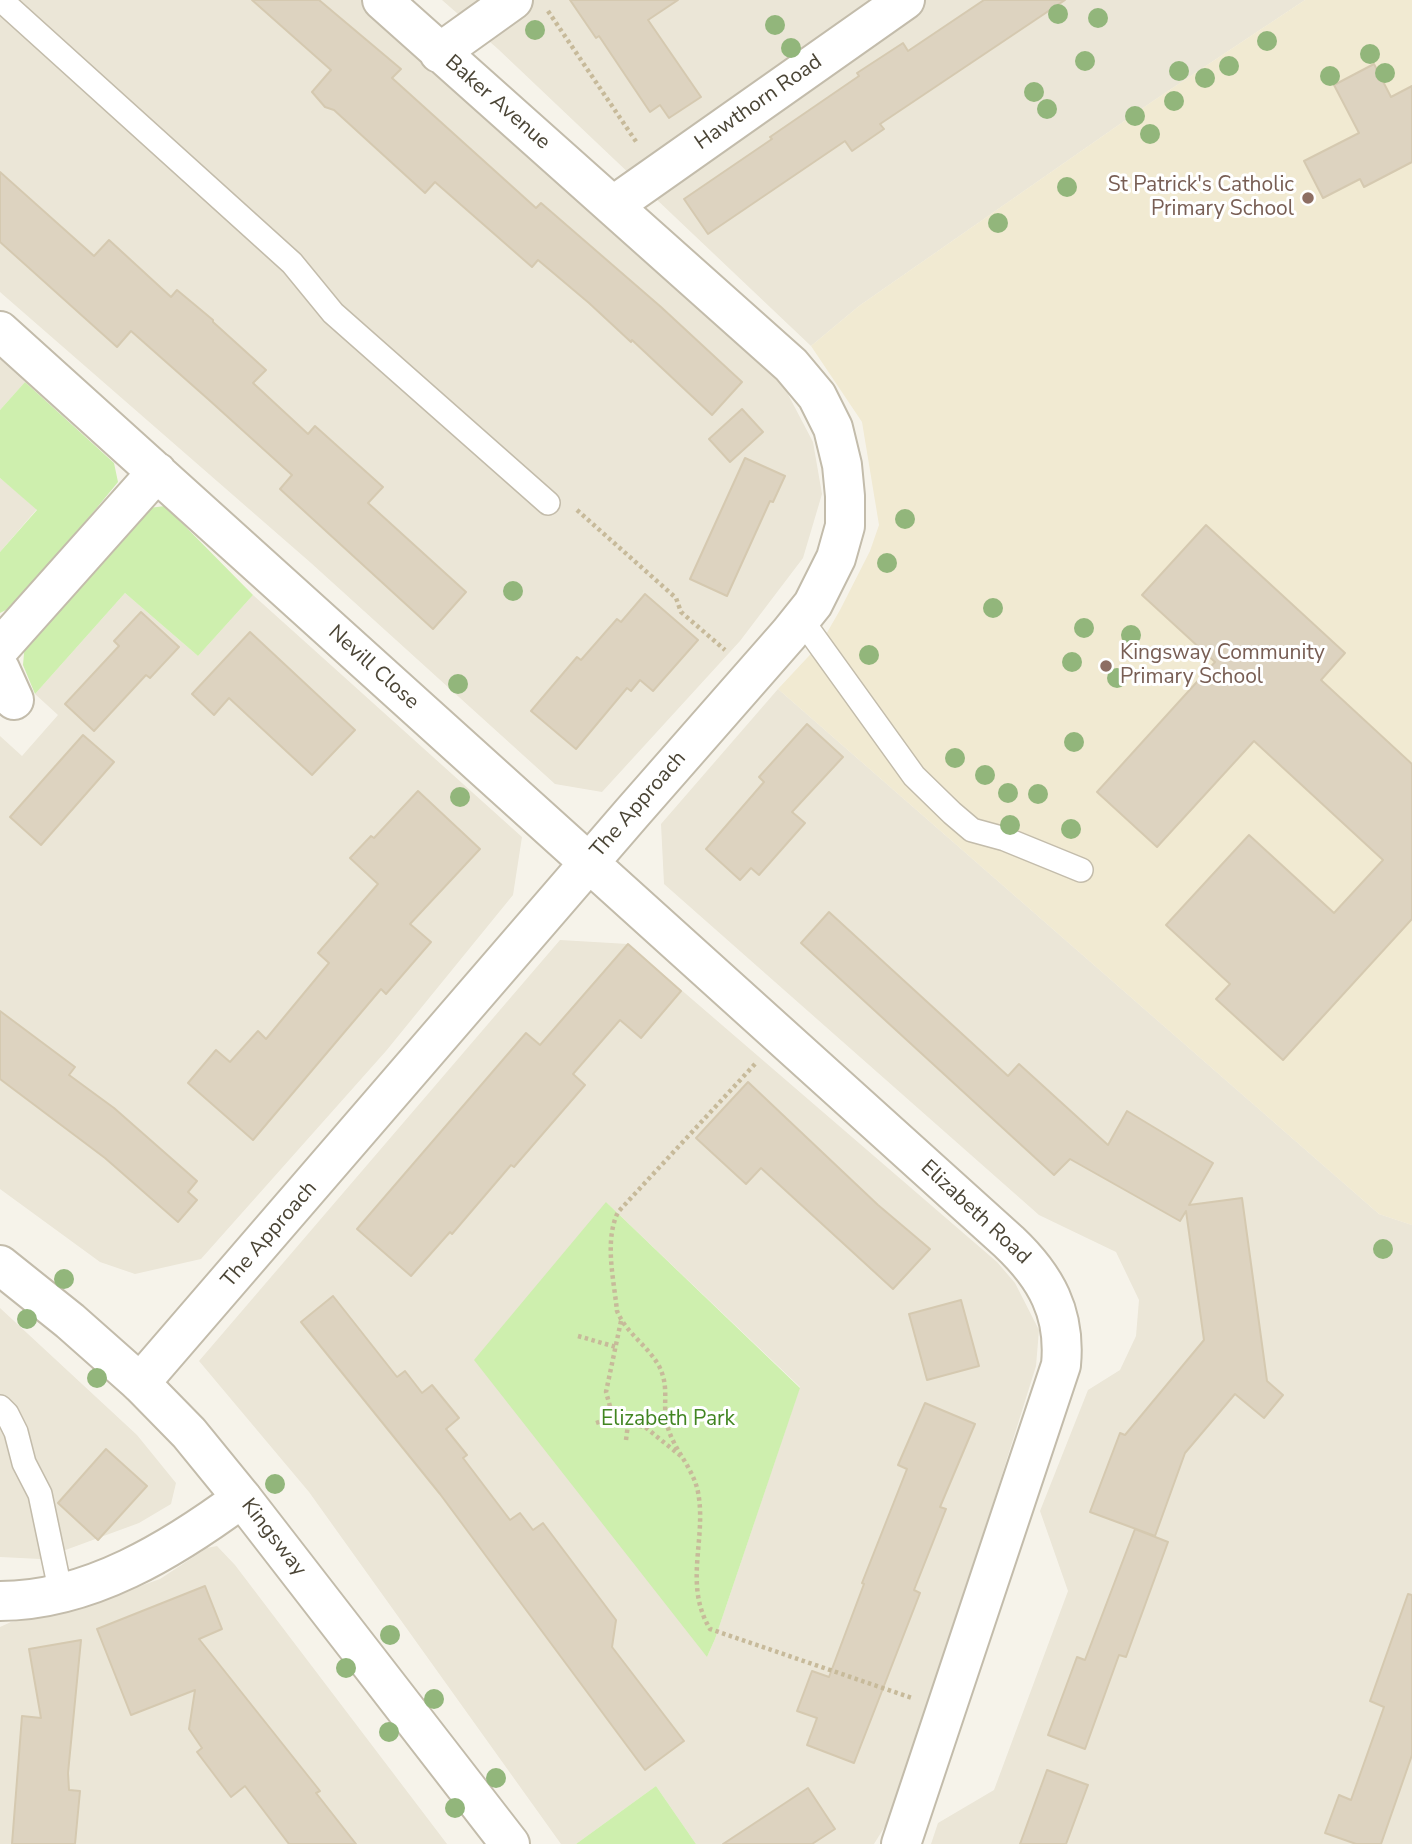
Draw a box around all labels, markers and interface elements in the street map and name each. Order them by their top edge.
street label: Baker Avenue [439,50,555,156]
street label: Hawthorn Road [691,50,827,156]
place label: St Patrick's Catholic Primary School [1108,173,1294,223]
marker: St Patrick's Catholic Primary School [1300,190,1316,206]
street label: Nevill Close [322,621,424,715]
place label: Kingsway Community Primary School [1120,641,1325,691]
marker: Kingsway Community Primary School [1098,658,1114,674]
street label: The Approach [586,747,692,863]
street label: Elizabeth Road [915,1156,1035,1270]
street label: The Approach [217,1177,323,1293]
park label: Elizabeth Park [601,1407,735,1433]
street label: Kingsway [235,1494,311,1582]

